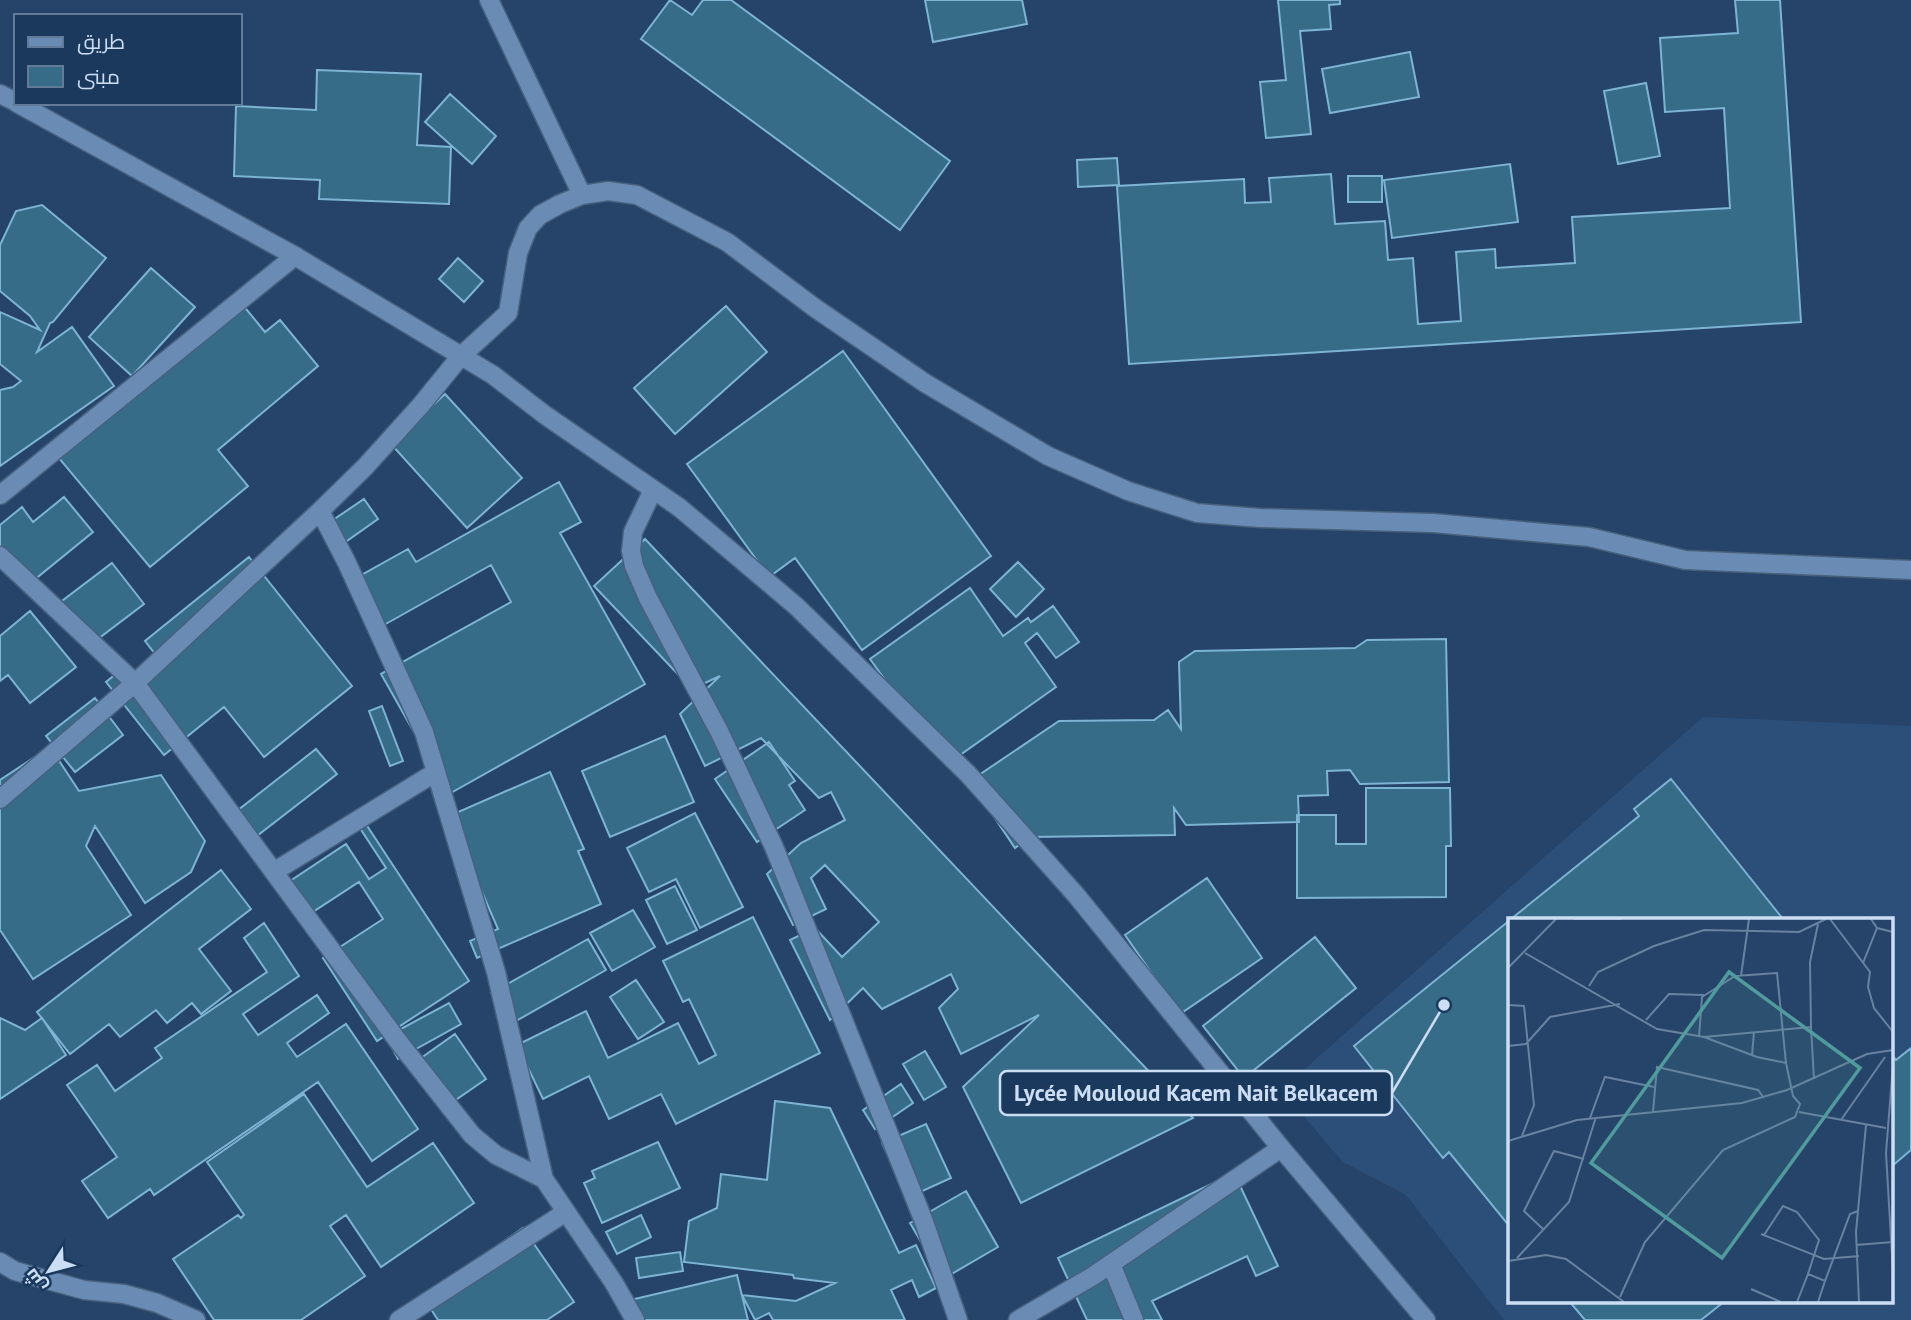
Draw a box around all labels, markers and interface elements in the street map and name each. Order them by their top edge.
legend [14,14,242,105]
text: طريق [77,28,125,55]
text: مبنى [77,63,120,90]
inset map [1508,918,1894,1302]
callout: Lycée Mouloud Kacem Nait Belkacem [1000,1071,1392,1115]
text: Lycée Mouloud Kacem Nait Belkacem [1014,1078,1378,1107]
north arrow [14,1236,84,1306]
text: ش [18,1264,52,1298]

